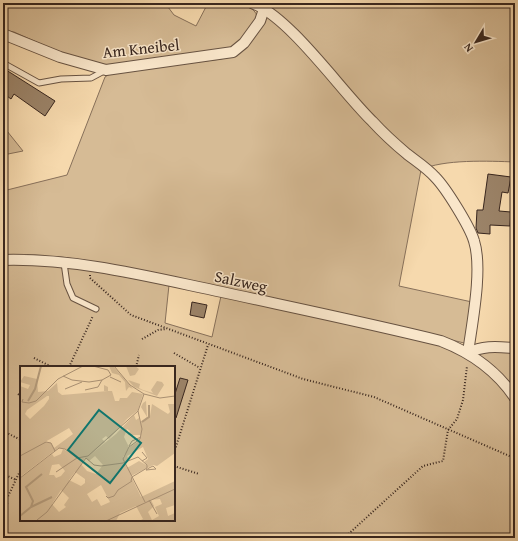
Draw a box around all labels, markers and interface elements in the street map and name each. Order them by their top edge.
north arrow [456,22,496,62]
street label: Am Kneibel [101,32,181,64]
text: N [459,40,477,56]
street label: Salzweg [212,264,270,298]
inset map [20,366,175,521]

